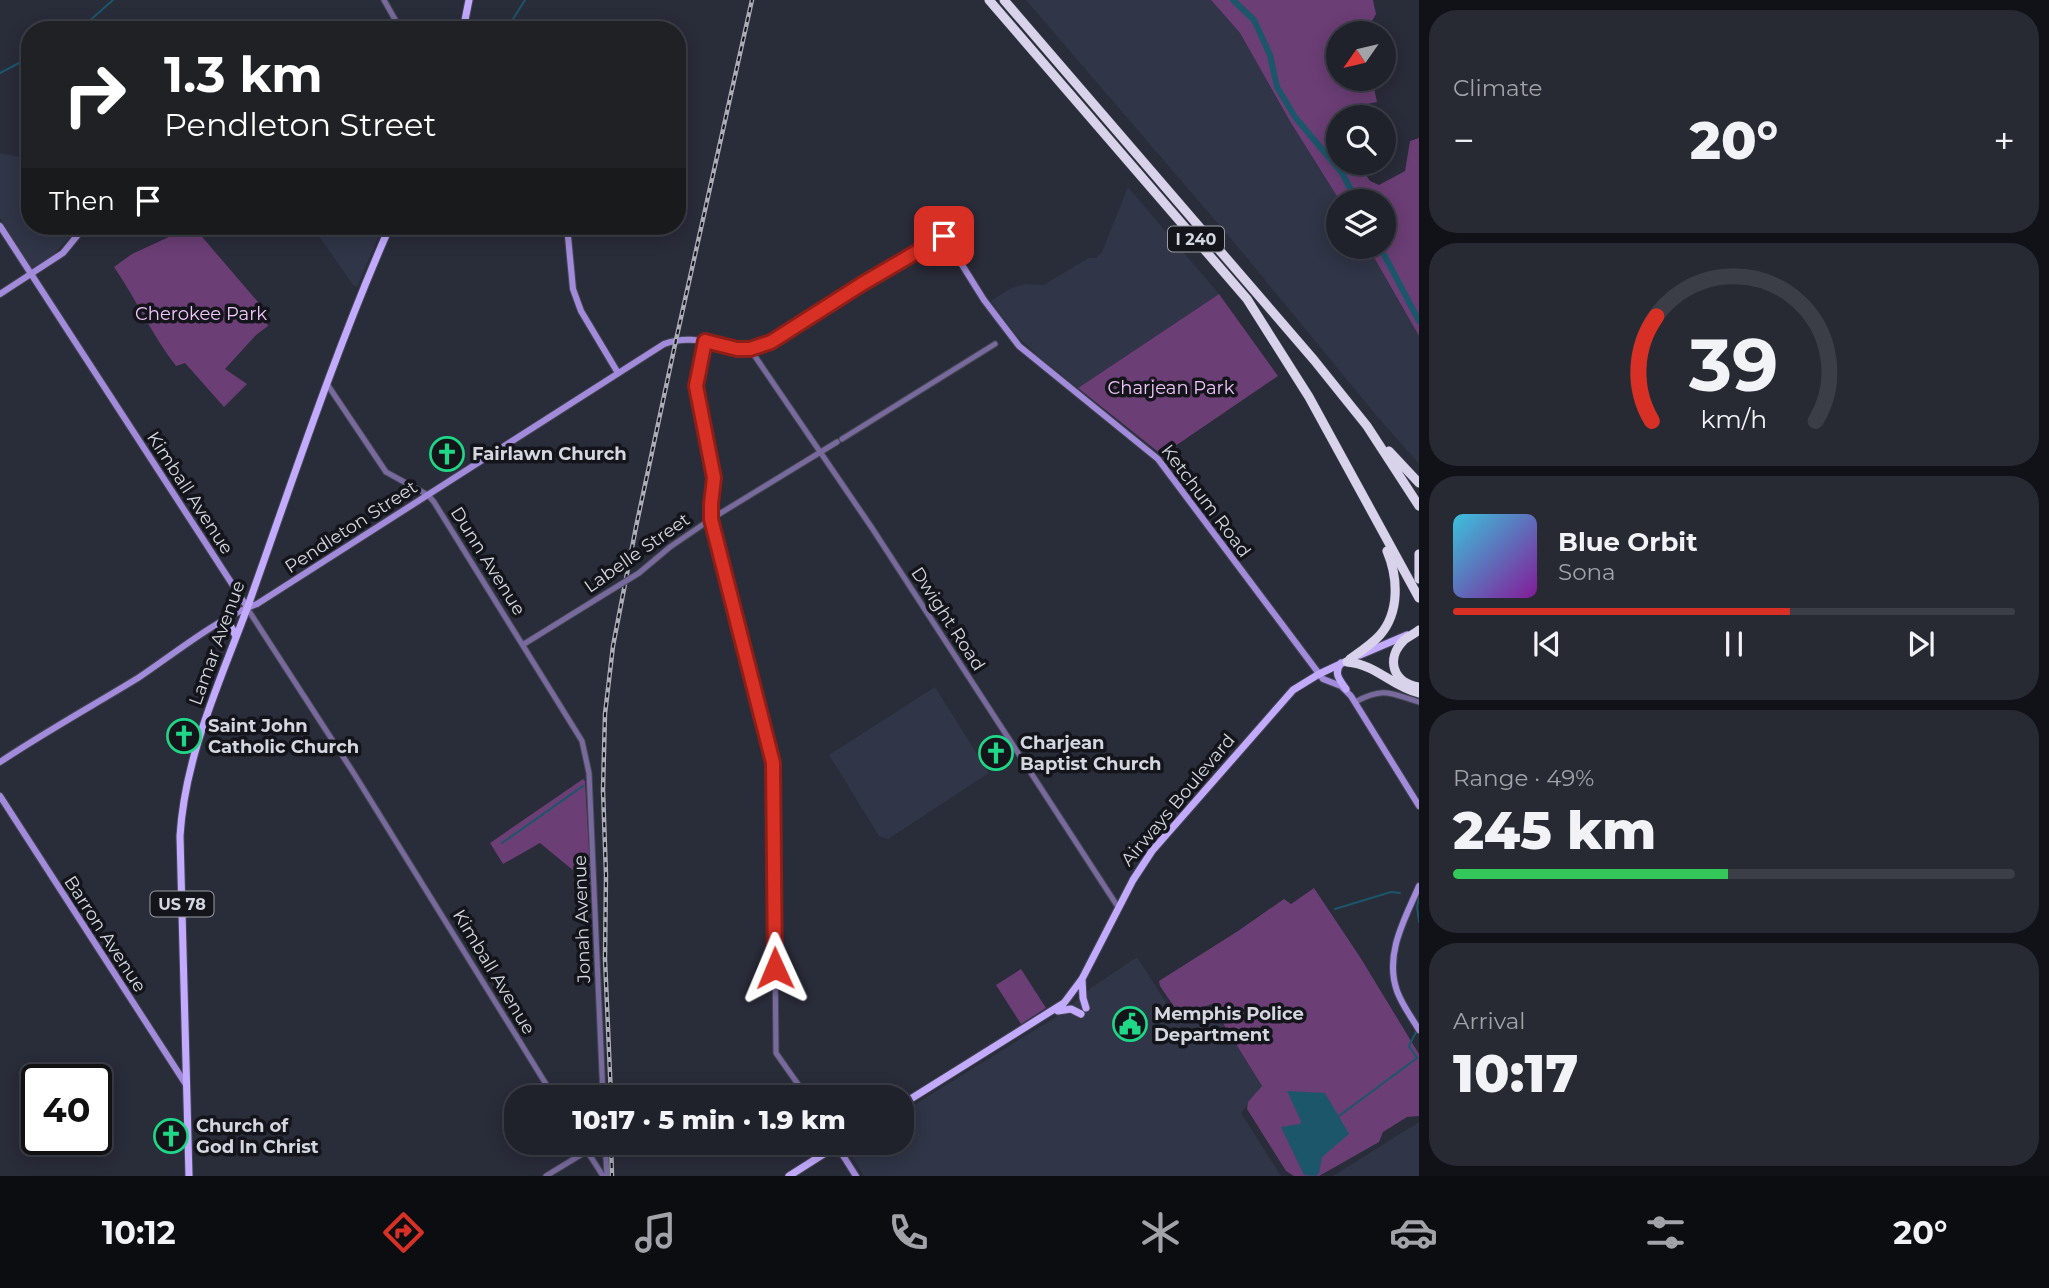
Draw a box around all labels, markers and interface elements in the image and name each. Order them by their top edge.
north arrow [1326,21,1396,91]
map controls [1326,21,1396,259]
text: 1.3 km [164,45,323,104]
icon: right [49,49,140,140]
text: Climate [1453,74,1542,102]
text: Pendleton Street [164,105,436,144]
button: search [1326,105,1396,175]
text: 20° [1690,109,1778,172]
text: − [1453,117,1475,164]
text: + [1993,117,2015,164]
icon: arrive [129,182,167,220]
text: Then [49,185,115,217]
button: layers [1326,189,1396,259]
pin [914,206,974,266]
icon: arrive [925,217,963,255]
road number: I 240 [1168,227,1224,252]
park label: Cherokee Park [135,303,267,325]
text: 39 [1688,321,1779,409]
park label: Charjean Park [1108,377,1235,399]
text: km/h [1701,404,1767,434]
street label: Kimball Avenue [142,428,238,559]
church icon: Fairlawn Church [428,435,466,473]
street label: Ketchum Road [1156,440,1256,562]
place label: Fairlawn Church [472,443,627,465]
street label: Pendleton Street [281,476,421,578]
street label: Dunn Avenue [446,503,530,619]
street label: Labelle Street [580,508,694,598]
text: Blue Orbit [1558,526,1697,558]
text: Sona [1558,558,1616,586]
street label: Dwight Road [906,563,990,675]
street label: Lamar Avenue [184,578,250,708]
icon: previous [1528,625,1566,663]
icon: pause [1715,625,1753,663]
icon: next [1902,625,1940,663]
place label: Saint John Catholic Church [208,715,359,758]
church icon: Saint John Catholic Church [165,717,203,755]
street label: Airways Boulevard [1116,729,1240,871]
place label: Charjean Baptist Church [1020,732,1161,775]
church icon: Charjean Baptist Church [977,734,1015,772]
text: Range · 49% [1453,764,1594,792]
text: 245 km [1453,799,1656,862]
street label: Jonah Avenue [569,855,595,984]
street label: Barron Avenue [59,872,151,996]
road number: US 78 [150,891,214,916]
street label: Kimball Avenue [448,906,540,1039]
position arrow [738,931,812,1005]
place label: Memphis Police Department [1154,1003,1304,1046]
public building icon: Memphis Police Department [1111,1005,1149,1043]
text: Arrival [1453,1007,1526,1035]
text: 10:17 [1453,1042,1578,1105]
speed limit sign: 40 [21,1064,112,1155]
text: 10:17 · 5 min · 1.9 km [572,1104,846,1136]
place label: Church of God In Christ [196,1115,319,1158]
church icon: Church of God In Christ [152,1117,190,1155]
icon: directions [379,1208,428,1257]
icon: music [631,1208,680,1257]
icon: phone [884,1208,933,1257]
icon: climate [1136,1208,1185,1257]
icon: car [1389,1208,1438,1257]
icon: filters [1641,1208,1690,1257]
text: 10:12 [102,1213,176,1252]
text: 20° [1893,1213,1947,1252]

